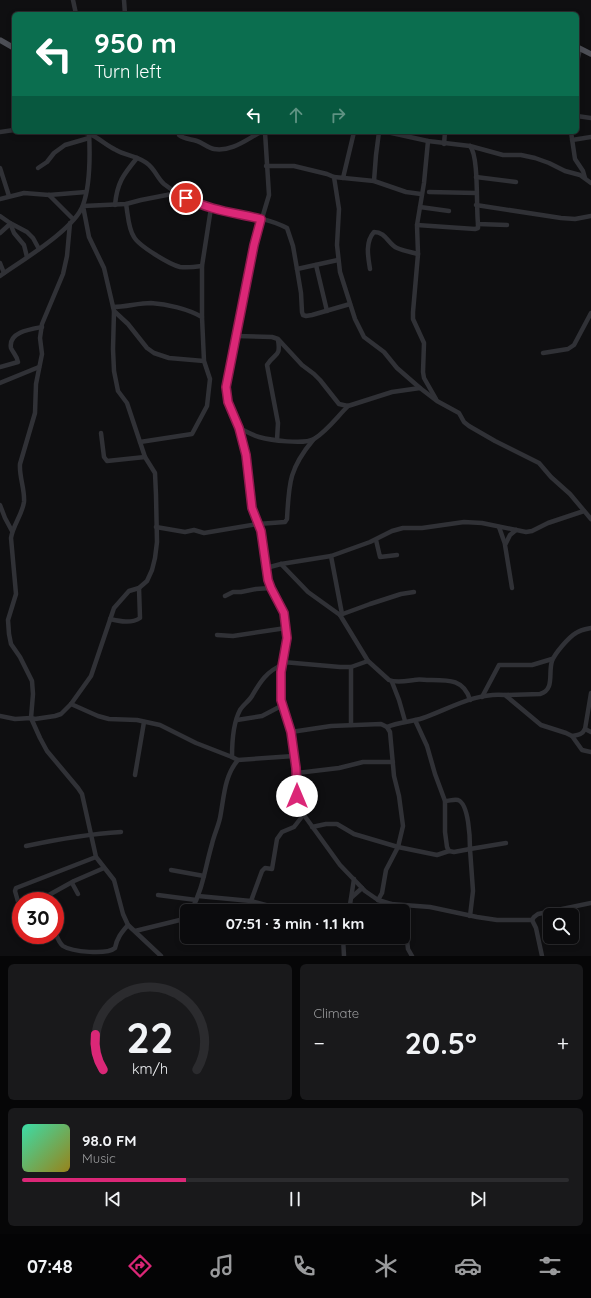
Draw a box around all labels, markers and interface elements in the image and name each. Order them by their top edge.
text: 950 m [94,25,177,60]
icon: left [28,28,80,80]
text: Turn left [94,60,162,83]
icon: left [243,104,265,126]
icon: ahead [285,104,307,126]
icon: right [327,104,349,126]
pin [169,181,203,215]
icon: arrive [175,187,197,209]
position arrow [276,775,318,817]
speed limit sign: 30 [12,892,64,944]
map controls [543,908,579,944]
button: search [543,908,579,944]
text: 07:51 · 3 min · 1.1 km [226,914,364,933]
text: Climate [314,1005,359,1021]
text: 22 [126,1011,173,1063]
text: 20.5° [405,1024,477,1062]
text: − [314,1029,325,1057]
text: + [557,1029,569,1057]
text: km/h [132,1060,168,1078]
text: 98.0 FM [82,1131,137,1150]
text: Music [82,1150,116,1166]
icon: previous [102,1188,124,1210]
icon: pause [284,1188,306,1210]
icon: next [467,1188,489,1210]
icon: directions [126,1252,154,1280]
icon: music [208,1252,236,1280]
icon: phone [290,1252,318,1280]
icon: climate [372,1252,400,1280]
icon: car [454,1252,482,1280]
icon: filters [536,1252,564,1280]
text: 07:48 [27,1255,73,1278]

